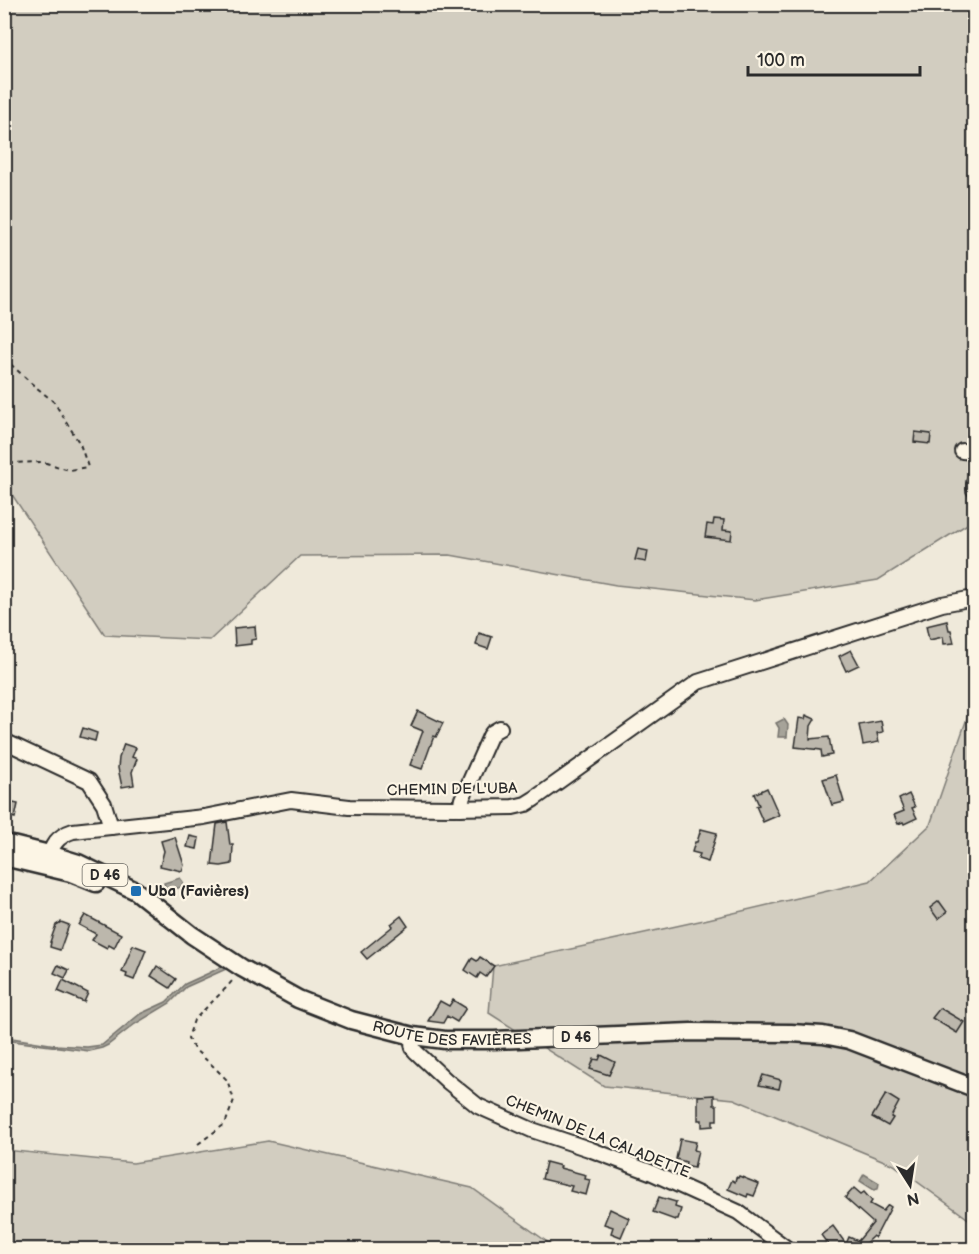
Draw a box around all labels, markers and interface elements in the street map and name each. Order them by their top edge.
scale bar [748,39,920,77]
text: 100 m [757,50,805,71]
street label: CHEMIN DE L'UBA [387,779,518,800]
road number: D 46 [82,864,128,886]
place label: Uba (Favières) [148,882,249,901]
marker: Uba (Favières) [129,884,143,898]
street label: ROUTE DES FAVIÈRES [370,1017,532,1050]
road number: D 46 [554,1026,598,1048]
street label: CHEMIN DE LA CALADETTE [503,1091,693,1182]
north arrow [880,1155,940,1215]
text: N [905,1188,921,1209]

